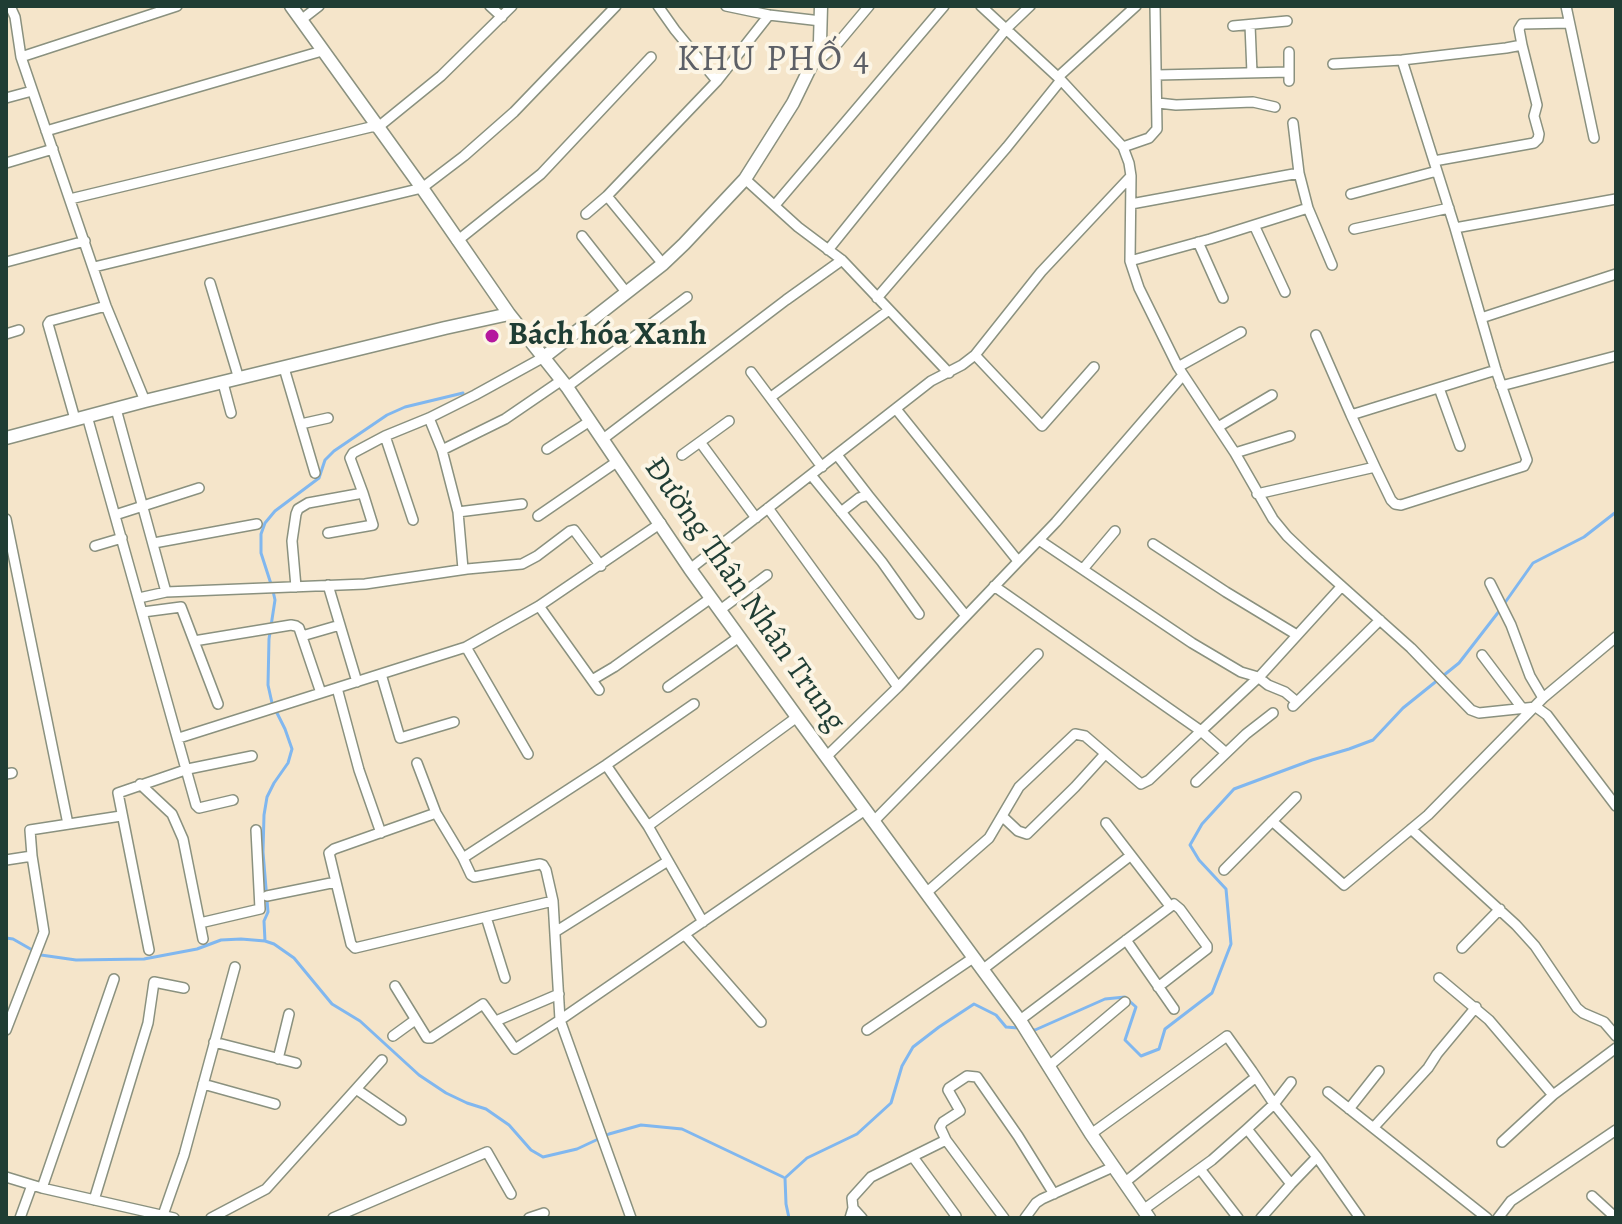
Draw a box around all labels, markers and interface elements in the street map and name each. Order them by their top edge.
district label: KHU PHỐ 4 [677,39,871,83]
place label: Bách hóa Xanh [508,317,707,355]
marker: Bách hóa Xanh [483,327,501,345]
street label: Đường Thân Nhân Trung [635,450,853,740]

